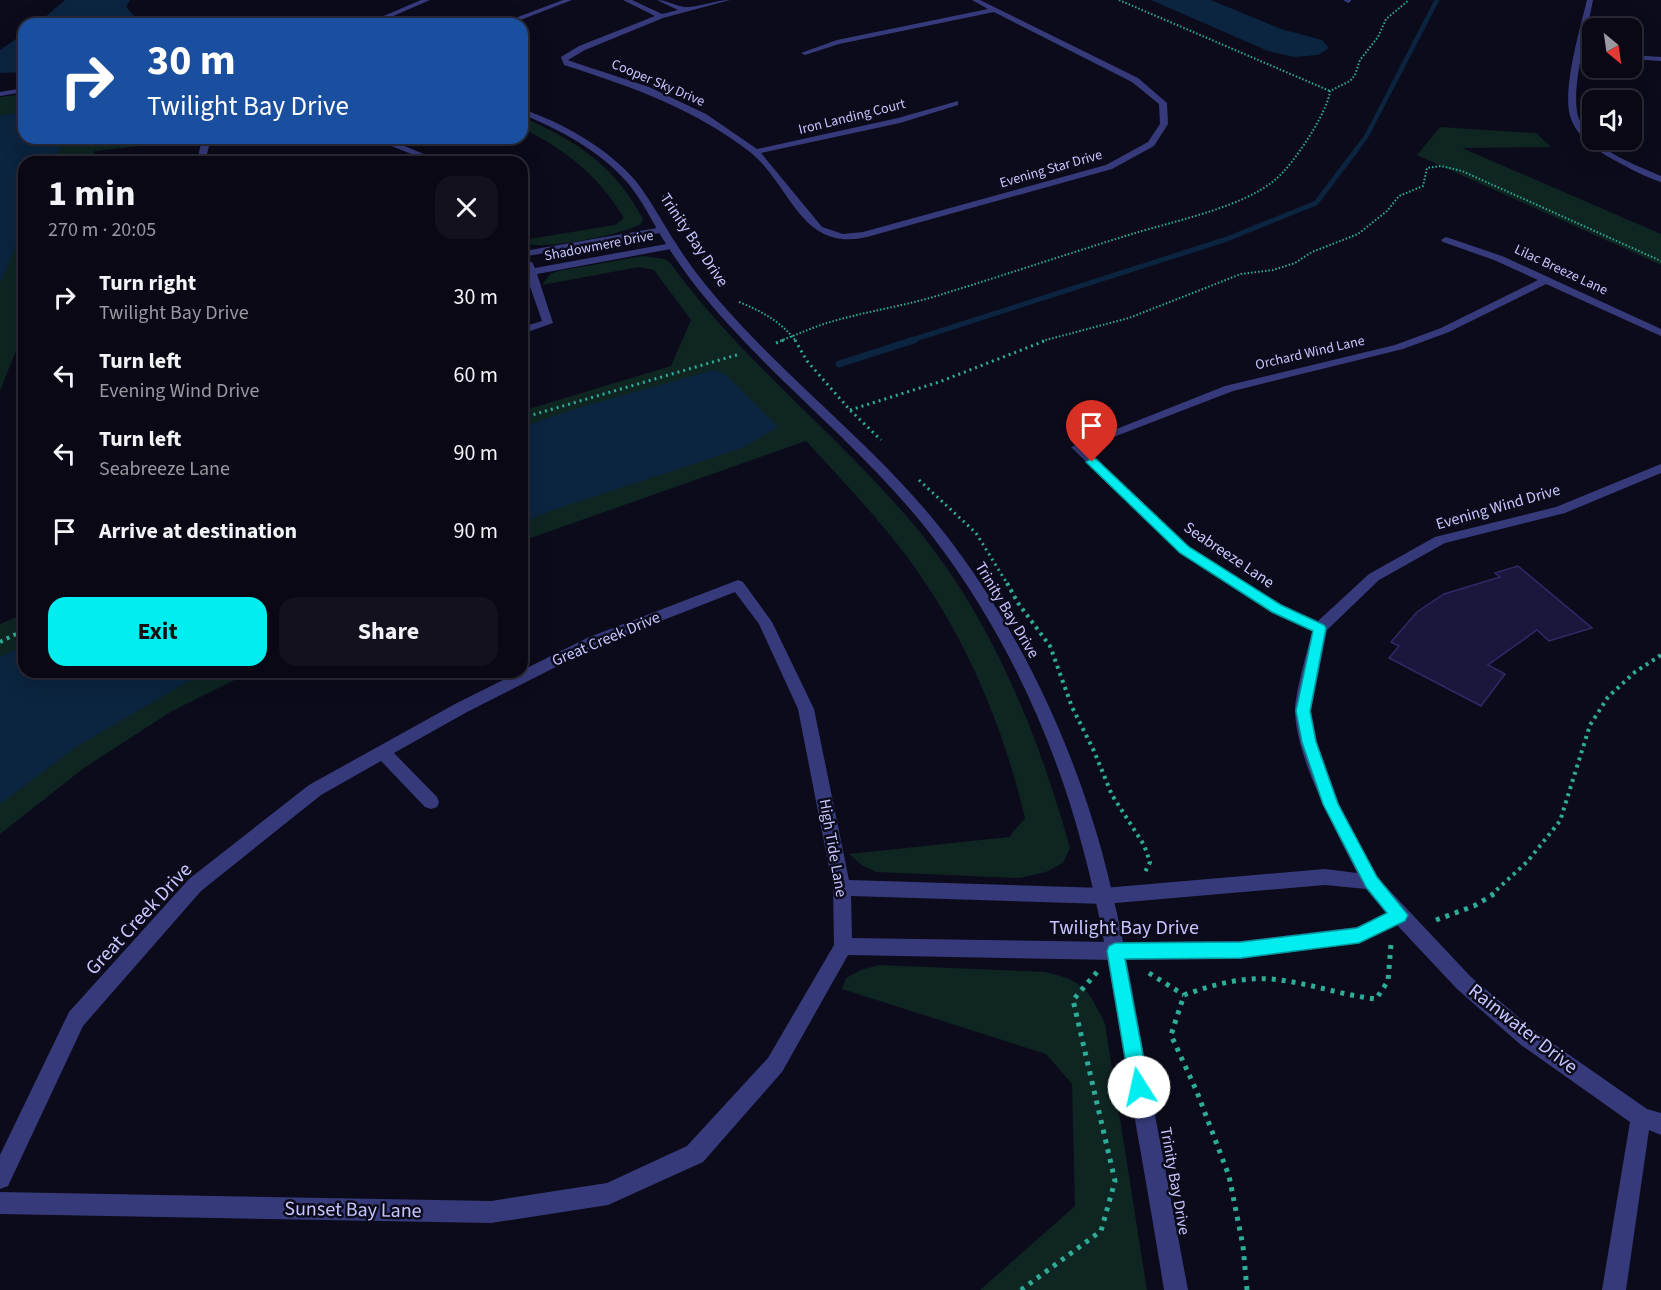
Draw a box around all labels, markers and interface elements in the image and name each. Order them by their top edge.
north arrow [1582,18,1642,78]
map controls [1582,18,1642,150]
text: 30 m [147,31,236,91]
icon: right [48,42,126,120]
street label: Cooper Sky Drive [608,54,708,112]
text: Twilight Bay Drive [147,87,349,126]
button: sound [1582,90,1642,150]
street label: Iron Landing Court [796,94,908,140]
street label: Evening Star Drive [997,145,1105,193]
text: 1 min [48,168,136,219]
button: close [435,176,498,239]
street label: Trinity Bay Drive [654,189,734,291]
text: 270 m · 20:05 [48,216,156,244]
street label: Shadowmere Drive [543,226,655,266]
street label: Lilac Breeze Lane [1511,240,1611,300]
text: Turn right [99,267,196,299]
icon: right [48,281,81,314]
text: 30 m [453,281,498,313]
text: Twilight Bay Drive [99,299,249,327]
street label: Orchard Wind Lane [1253,331,1367,375]
text: Turn left [99,345,181,377]
icon: left [48,359,81,392]
text: 60 m [453,359,498,391]
text: Evening Wind Drive [99,377,259,405]
pin [1066,400,1117,462]
icon: arrive [1075,409,1108,442]
text: Turn left [99,423,181,455]
icon: left [48,437,81,470]
text: 90 m [453,437,498,469]
text: Seabreeze Lane [99,455,230,483]
street label: Evening Wind Drive [1433,479,1563,535]
icon: arrive [48,515,81,548]
text: Arrive at destination [99,515,297,547]
text: 90 m [453,515,498,547]
street label: Seabreeze Lane [1179,517,1279,593]
street label: Trinity Bay Drive [970,558,1045,662]
button: Exit [48,597,267,666]
button: Share [279,597,498,666]
street label: Great Creek Drive [548,606,664,672]
street label: High Tide Lane [814,797,852,899]
street label: Great Creek Drive [79,857,199,981]
street label: Twilight Bay Drive [1049,914,1199,942]
street label: Rainwater Drive [1462,977,1584,1081]
position arrow [1107,1055,1171,1119]
street label: Trinity Bay Drive [1155,1125,1195,1237]
street label: Sunset Bay Lane [284,1195,422,1225]

